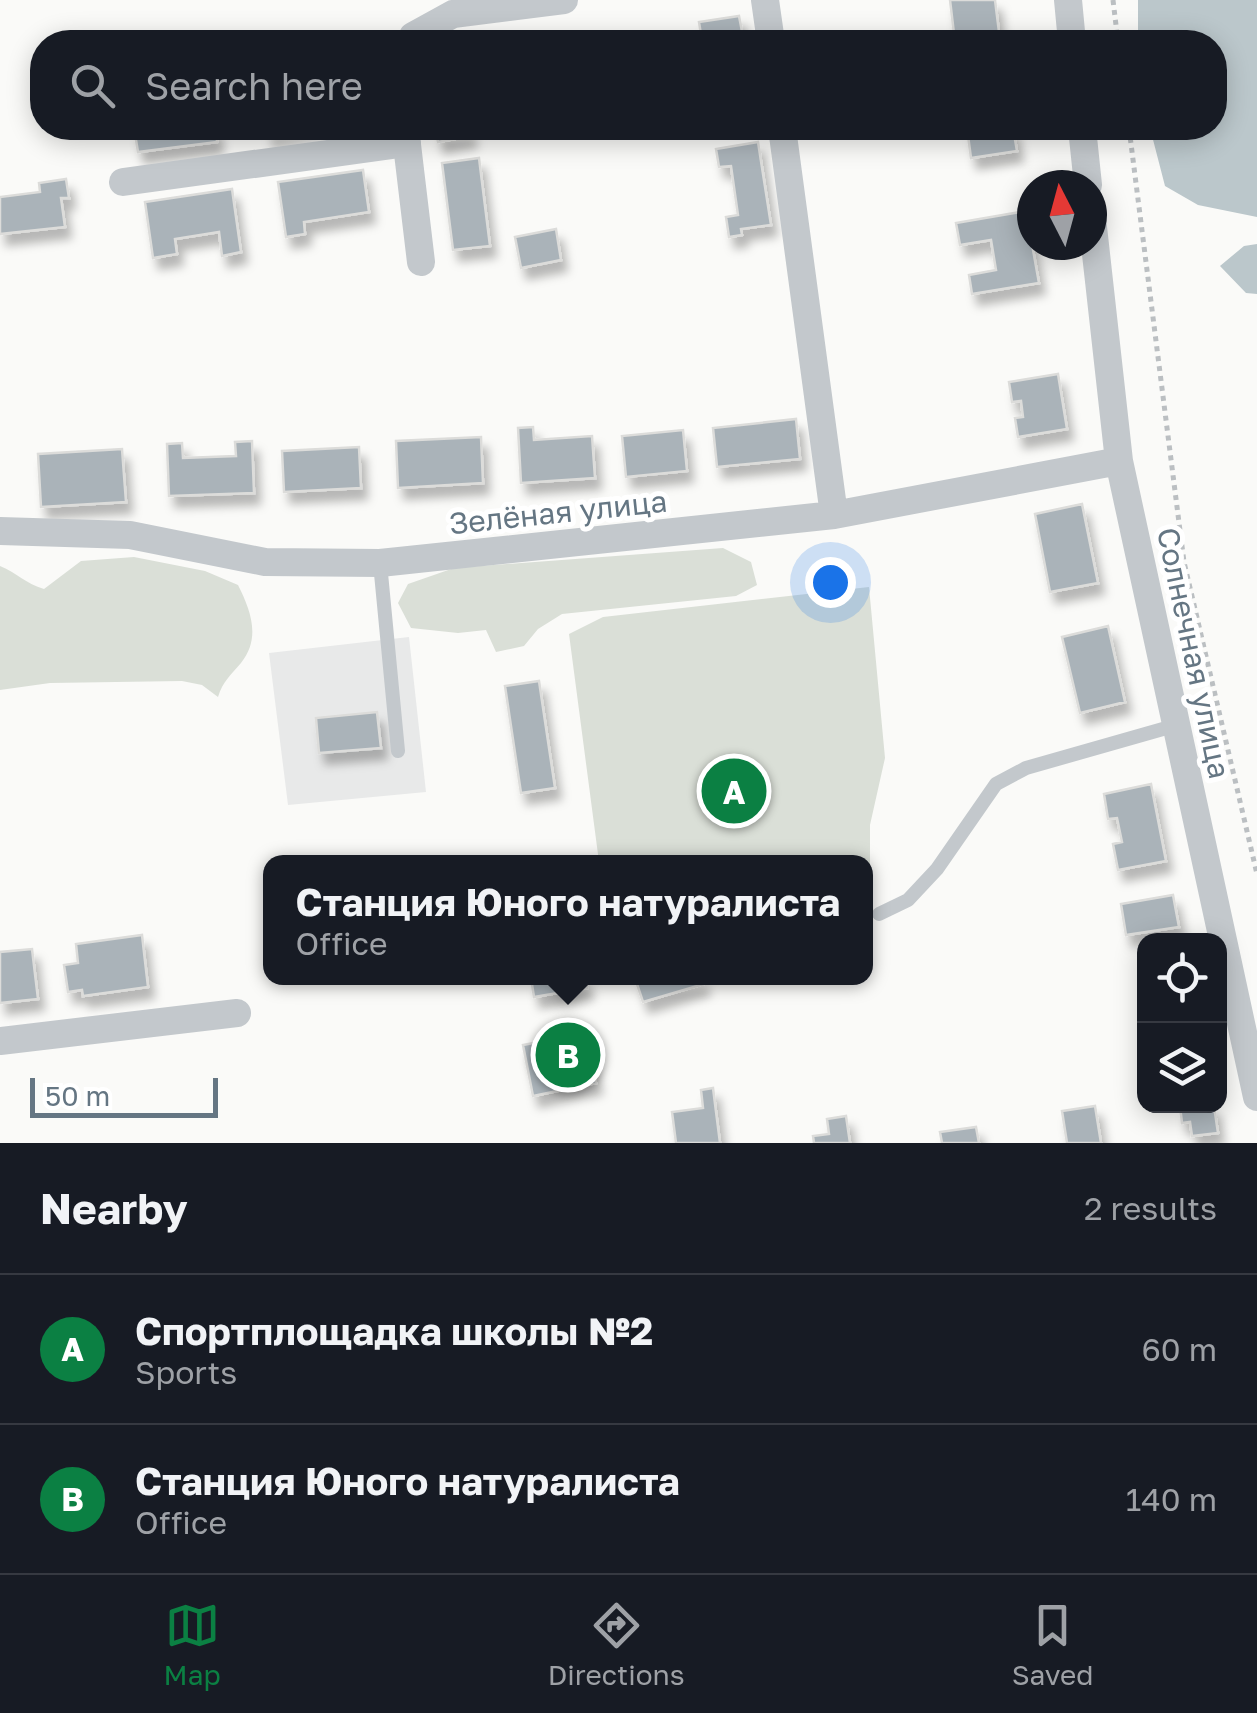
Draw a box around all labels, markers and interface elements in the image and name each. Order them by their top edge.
search box [30,30,1227,140]
icon: search [65,58,120,113]
text: Search here [145,63,363,108]
north arrow [1017,170,1107,260]
street label: Зелёная улица [447,483,669,541]
street label: Солнечная улица [1150,524,1238,782]
your location [805,557,856,608]
pin: A [702,754,766,828]
popup [263,855,873,985]
text: Станция Юного натуралиста [296,879,840,924]
text: Office [296,924,388,962]
map controls [1137,933,1227,1113]
button: locate [1137,933,1227,1023]
pin: B [536,1018,600,1092]
button: layers [1137,1023,1227,1113]
scale bar [30,1073,218,1118]
text: 50 m [45,1079,110,1112]
text: Nearby [40,1183,188,1233]
text: 2 results [1084,1189,1217,1227]
text: Спортплощадка школы №2 [135,1308,653,1353]
text: A [61,1330,84,1368]
text: 60 m [1141,1330,1217,1368]
text: Sports [135,1353,237,1391]
text: Станция Юного натуралиста [135,1458,680,1503]
text: B [61,1480,84,1518]
text: 140 m [1126,1480,1217,1518]
text: Office [135,1503,227,1541]
tab: Map [164,1598,221,1691]
tab: Directions [548,1598,685,1691]
tab: Saved [1012,1598,1093,1691]

